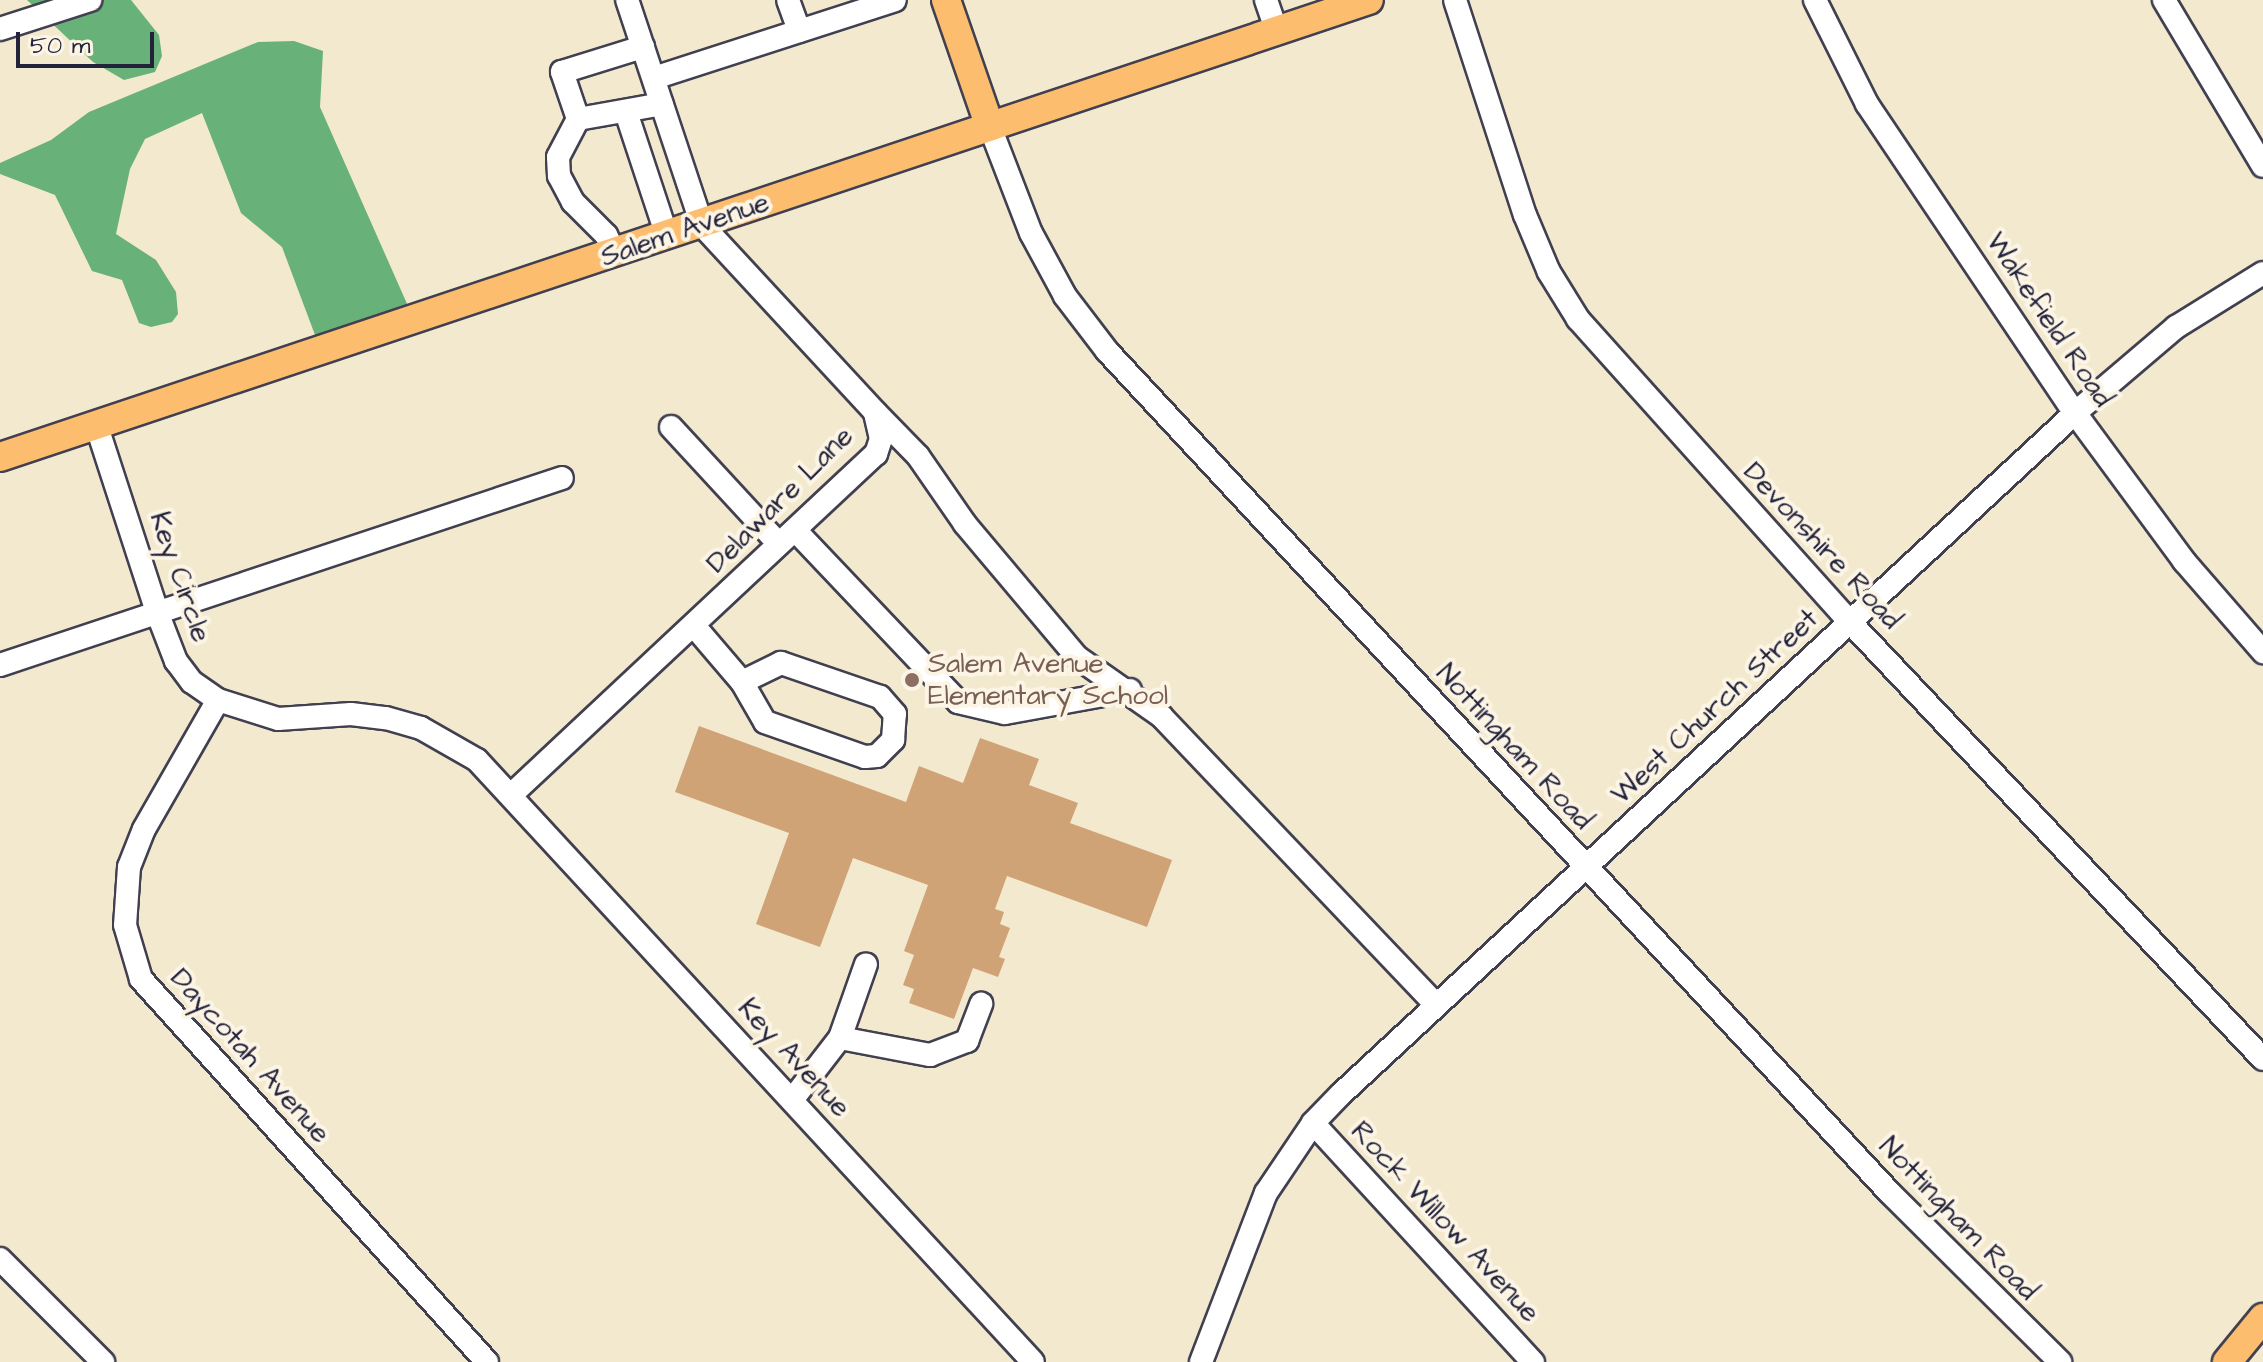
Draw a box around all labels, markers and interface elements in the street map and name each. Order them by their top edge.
scale bar [20,16,158,66]
text: 50 m [30,29,90,63]
street label: Salem Avenue [596,186,774,274]
street label: Wakefield Road [1978,226,2120,414]
street label: Delaware Lane [700,420,860,580]
street label: Devonshire Road [1736,456,1908,636]
street label: Key Circle [142,507,218,647]
street label: West Church Street [1605,602,1825,812]
place label: Salem Avenue Elementary School [928,647,1168,713]
street label: Nottingham Road [1429,657,1599,837]
marker: Salem Avenue Elementary School [903,671,921,689]
street label: Daycotah Avenue [163,962,337,1150]
street label: Key Avenue [731,992,857,1124]
street label: Rock Willow Avenue [1343,1115,1547,1329]
street label: Nottingham Road [1872,1130,2044,1308]

